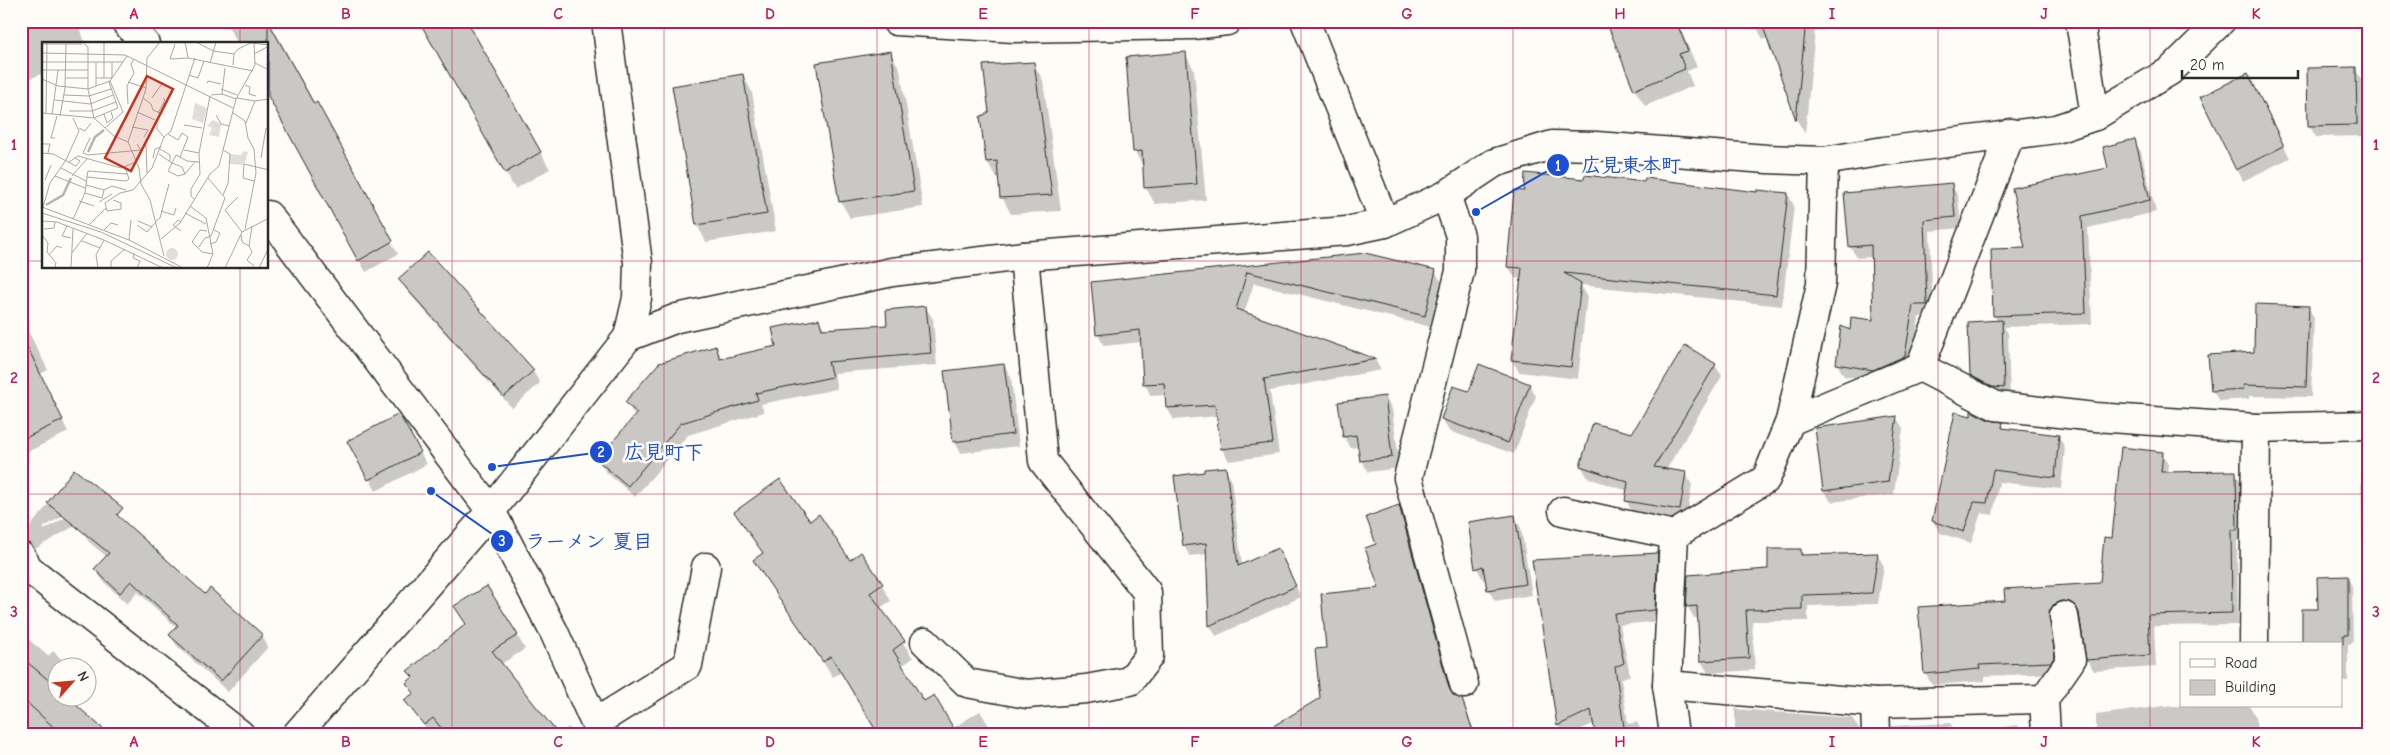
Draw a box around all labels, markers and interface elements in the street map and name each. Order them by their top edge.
text: A [130,5,139,23]
text: B [341,5,351,23]
text: C [553,5,563,23]
text: D [765,5,775,23]
text: E [978,5,988,23]
text: F [1190,5,1200,23]
text: G [1401,5,1413,23]
text: H [1614,5,1626,23]
text: I [1829,5,1835,23]
text: J [2040,5,2048,23]
text: K [2251,5,2261,23]
inset map [42,42,269,269]
scale bar [2182,48,2299,80]
text: 20 m [2190,56,2224,74]
text: 1 [11,136,17,154]
text: 1 [2373,136,2379,154]
callout: 広見東本町 [1546,148,1691,183]
text: 広見東本町 [1581,154,1681,177]
text: 1 [1555,157,1561,175]
text: 2 [10,369,18,387]
text: 2 [2372,369,2380,387]
callout: 広見町下 [589,434,714,469]
text: 広見町下 [624,441,704,464]
text: 2 [597,443,605,461]
callout: ラーメン 夏目 [490,524,662,559]
text: ラーメン 夏目 [525,530,653,553]
text: 3 [498,532,506,550]
text: 3 [10,603,18,621]
text: 3 [2372,603,2380,621]
legend [2180,642,2342,708]
text: Road [2225,654,2257,672]
north arrow [48,658,98,708]
text: N [73,668,93,684]
text: Building [2225,678,2276,696]
text: A [130,733,139,751]
text: B [341,733,351,751]
text: C [553,733,563,751]
text: D [765,733,775,751]
text: E [978,733,988,751]
text: F [1190,733,1200,751]
text: G [1401,733,1413,751]
text: H [1614,733,1626,751]
text: I [1829,733,1835,751]
text: J [2040,733,2048,751]
text: K [2251,733,2261,751]

